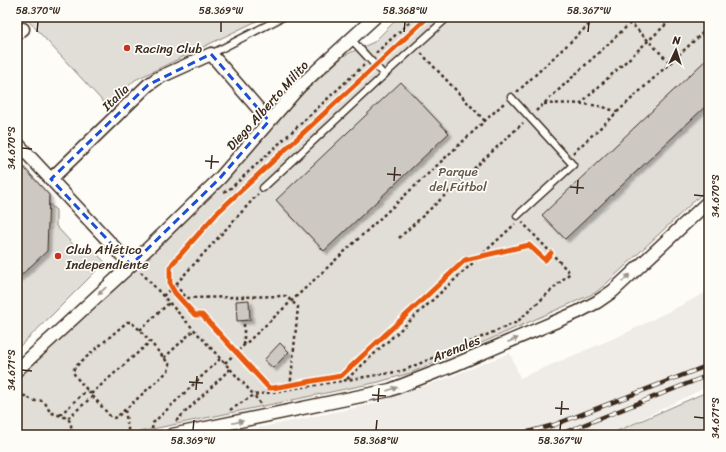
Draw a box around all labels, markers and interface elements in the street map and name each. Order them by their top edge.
text: 58.370°W [16,2,61,20]
text: 58.369°W [199,2,244,20]
text: 58.368°W [383,2,427,20]
text: 58.367°W [567,2,611,20]
north arrow [656,30,696,70]
text: N [671,31,682,50]
place label: Racing Club [135,37,202,60]
marker: Racing Club [122,43,132,53]
street label: Diego Alberto Milito [220,55,315,156]
street label: Italia [95,78,135,117]
text: 34.670°S [3,126,21,170]
park label: Parque del Fútbol [429,160,487,198]
text: 34.670°S [707,174,725,218]
place label: Club Atlético Independiente [65,238,149,276]
marker: Club Atlético Independiente [53,251,63,261]
one-way arrow [621,273,631,283]
one-way arrow [97,286,107,296]
street label: Arenales [428,328,485,369]
one-way arrow [507,337,519,343]
text: 34.671°S [3,349,21,391]
one-way arrow [387,385,399,391]
text: 34.671°S [707,397,725,439]
one-way arrow [232,418,244,424]
text: 58.369°W [171,432,216,450]
text: 58.368°W [354,432,398,450]
text: 58.367°W [538,432,582,450]

